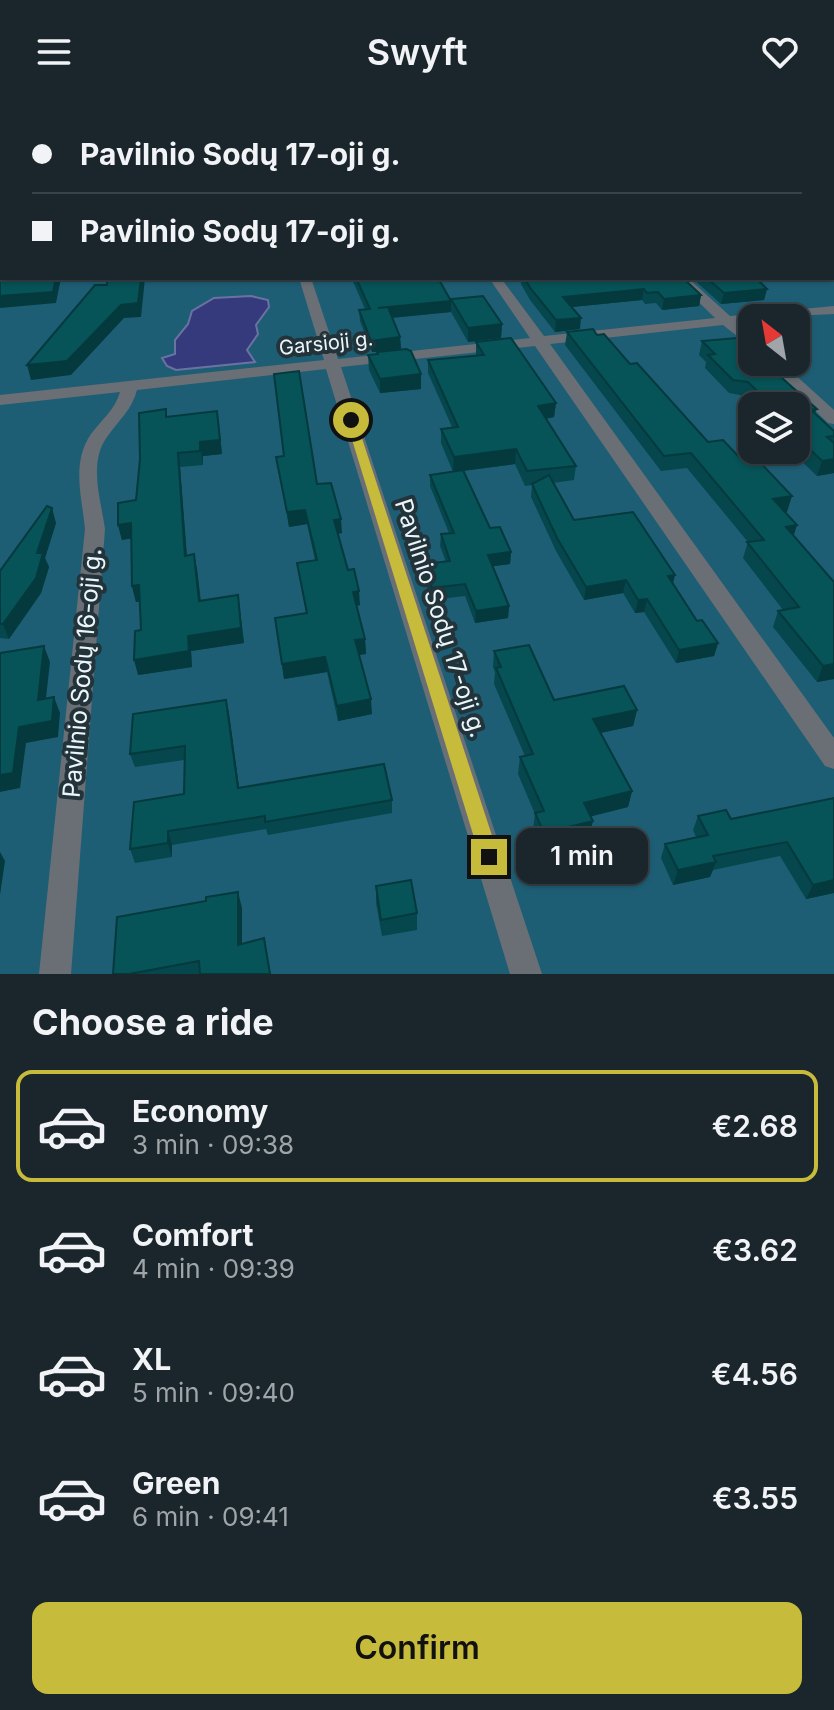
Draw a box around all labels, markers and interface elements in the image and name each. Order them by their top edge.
icon: menu [32,30,76,74]
text: Swyft [367,30,467,74]
icon: heart [758,30,802,74]
text: Pavilnio Sodų 17-oji g. [80,136,400,172]
text: Pavilnio Sodų 17-oji g. [80,213,400,249]
north arrow [738,304,810,376]
map controls [738,304,810,464]
street label: Garsioji g. [278,326,374,360]
button: layers [738,392,810,464]
route start [333,402,369,438]
street label: Pavilnio Sodų 17-oji g. [389,495,493,741]
street label: Pavilnio Sodų 16-oji g. [57,547,107,799]
callout: 1 min [517,829,649,885]
route end [471,839,507,875]
text: 1 min [550,840,614,871]
text: Choose a ride [32,1000,274,1044]
icon: car [36,1090,108,1162]
text: Economy [132,1093,268,1129]
text: €2.68 [712,1108,798,1144]
text: 3 min · 09:38 [132,1129,294,1160]
icon: car [36,1214,108,1286]
text: Comfort [132,1217,253,1253]
text: €3.62 [713,1232,798,1268]
text: 4 min · 09:39 [132,1253,295,1284]
icon: car [36,1338,108,1410]
text: XL [132,1341,171,1377]
text: €4.56 [711,1356,798,1392]
text: 5 min · 09:40 [132,1377,295,1408]
icon: car [36,1462,108,1534]
text: Green [132,1465,220,1501]
text: €3.55 [712,1480,798,1516]
text: 6 min · 09:41 [132,1501,289,1532]
button: Confirm [32,1602,802,1694]

